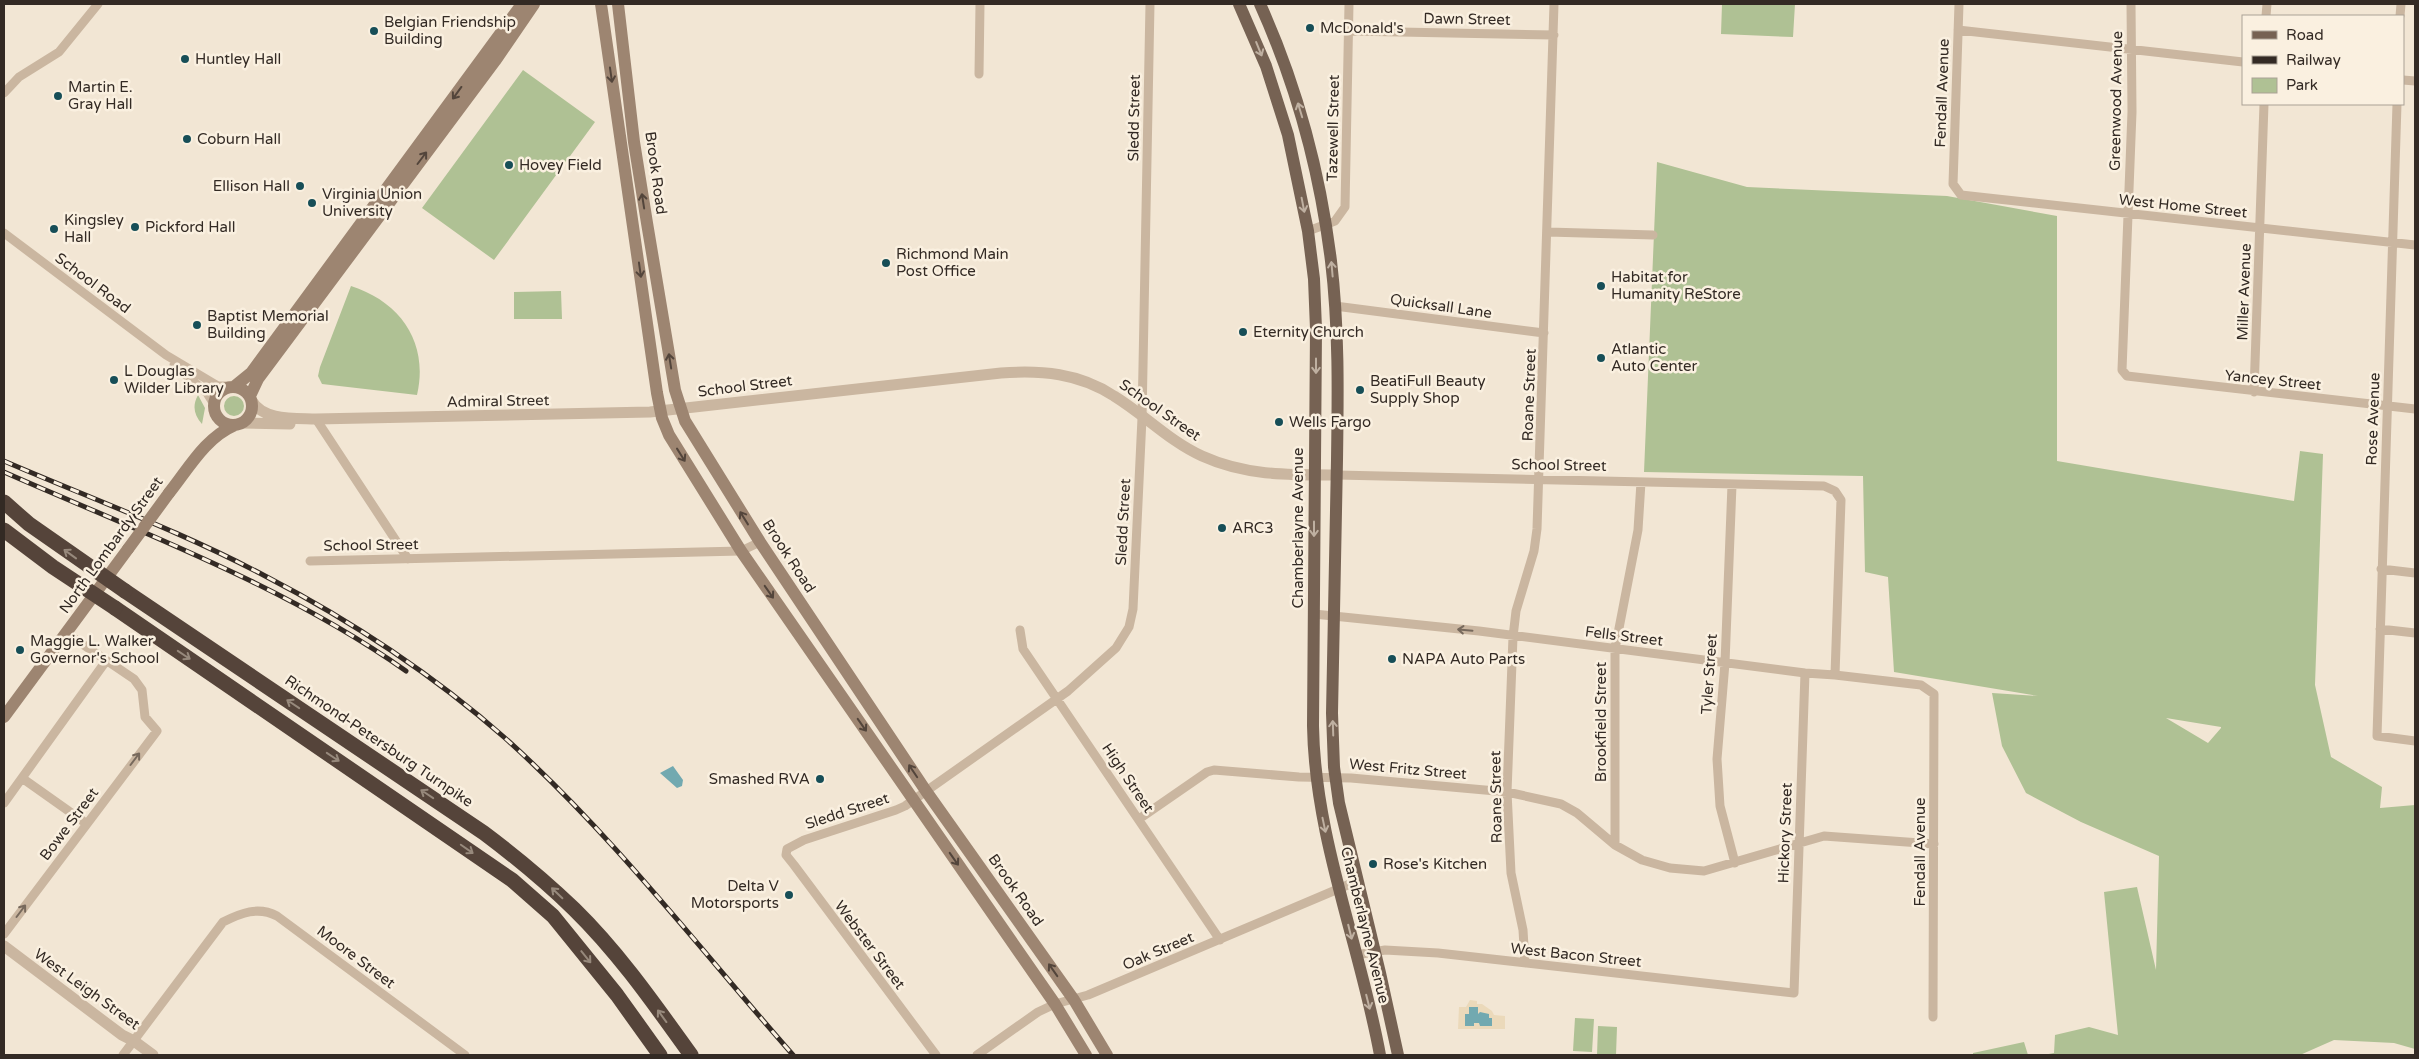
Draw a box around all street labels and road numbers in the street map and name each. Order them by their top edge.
street label: Dawn Street [1423,9,1511,29]
street label: Greenwood Avenue [2106,31,2126,171]
street label: Fendall Avenue [1931,38,1953,148]
street label: Sledd Street [1124,74,1144,162]
street label: Tazewell Street [1323,74,1343,182]
street label: Brook Road [641,130,671,216]
street label: West Home Street [2118,190,2248,222]
street label: Miller Avenue [2233,243,2255,341]
street label: School Road [52,249,134,317]
street label: Quicksall Lane [1389,290,1493,322]
street label: Roane Street [1518,348,1540,442]
street label: Yancey Street [2224,366,2322,394]
street label: School Street [697,371,794,401]
street label: Rose Avenue [2362,372,2384,466]
street label: School Street [1116,375,1204,445]
street label: Admiral Street [447,391,550,411]
street label: Chamberlayne Avenue [1289,448,1307,608]
street label: School Street [1511,455,1607,475]
street label: North Lombardy Street [55,473,167,617]
street label: Sledd Street [1112,478,1134,566]
street label: Brook Road [759,516,819,596]
street label: School Street [323,535,419,555]
street label: Fells Street [1584,622,1664,650]
street label: Tyler Street [1697,633,1721,715]
street label: Brookfield Street [1592,662,1610,782]
street label: Richmond-Petersburg Turnpike [281,671,477,811]
street label: High Street [1098,740,1158,817]
street label: Roane Street [1486,750,1506,843]
street label: West Fritz Street [1348,755,1468,783]
street label: Hickory Street [1774,782,1796,884]
street label: Bowe Street [36,784,102,864]
street label: Sledd Street [803,789,891,833]
street label: Fendall Avenue [1911,797,1929,907]
street label: Chamberlayne Avenue [1337,845,1393,1005]
street label: Brook Road [985,851,1047,929]
street label: Webster Street [831,897,909,993]
street label: Moore Street [313,922,399,992]
street label: Oak Street [1120,928,1196,974]
street label: West Bacon Street [1510,939,1643,971]
street label: West Leigh Street [31,945,143,1033]

